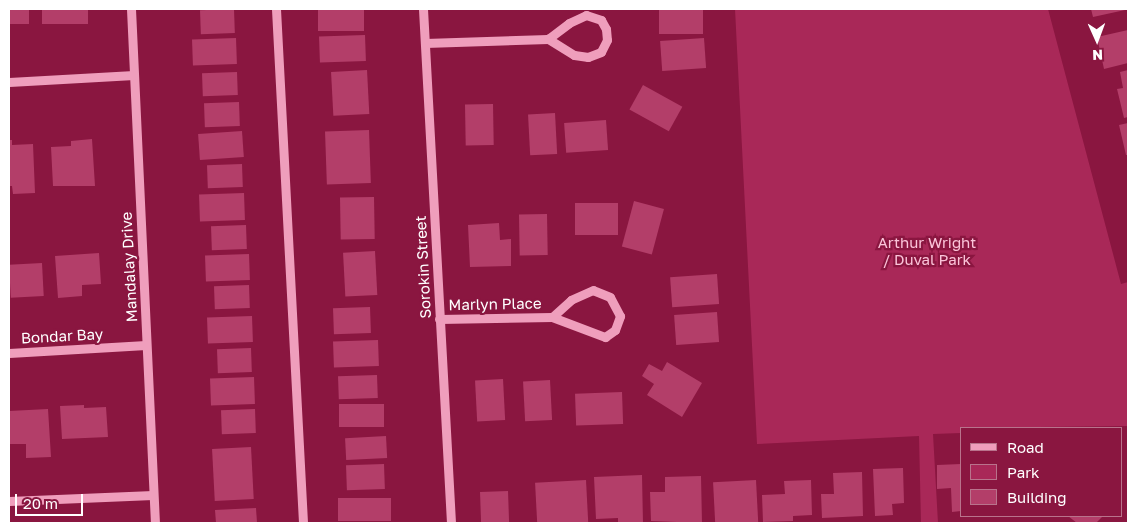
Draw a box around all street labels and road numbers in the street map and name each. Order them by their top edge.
street label: Mandalay Drive [117,211,141,323]
street label: Sorokin Street [411,215,435,319]
street label: Marlyn Place [448,294,542,314]
street label: Bondar Bay [20,325,104,347]

